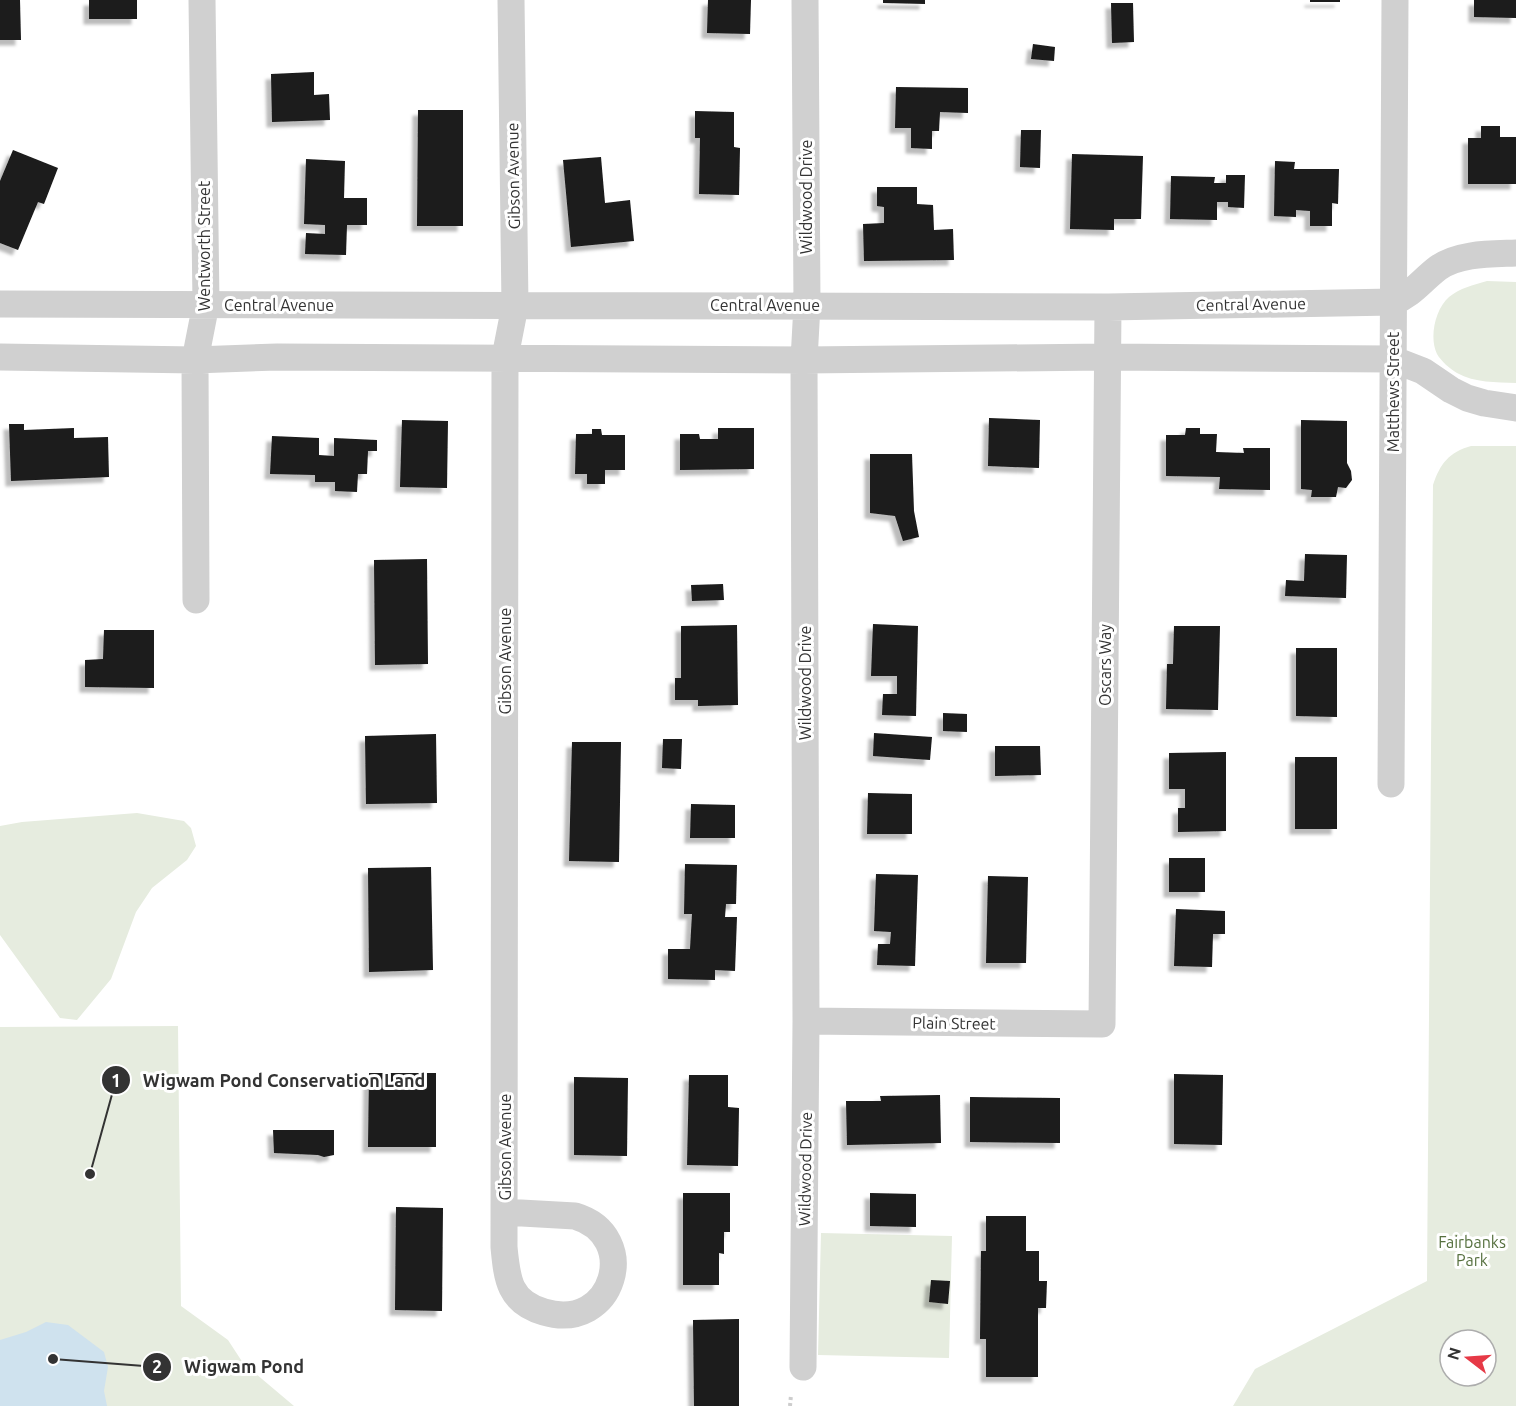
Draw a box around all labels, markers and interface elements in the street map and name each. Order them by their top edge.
street label: Gibson Avenue [503,122,523,230]
street label: Wildwood Drive [797,140,815,254]
street label: Wentworth Street [195,180,213,311]
street label: Central Avenue [1196,294,1306,314]
street label: Central Avenue [224,296,334,314]
street label: Central Avenue [710,296,820,314]
street label: Matthews Street [1384,331,1402,452]
street label: Gibson Avenue [496,608,514,714]
street label: Oscars Way [1096,624,1114,706]
street label: Wildwood Drive [796,626,814,740]
street label: Plain Street [912,1013,997,1033]
callout: Wigwam Pond Conservation Land [101,1062,437,1098]
text: 1 [111,1070,121,1090]
text: Wigwam Pond Conservation Land [143,1070,425,1090]
street label: Gibson Avenue [496,1094,514,1200]
street label: Wildwood Drive [795,1112,815,1226]
park label: Fairbanks Park [1438,1233,1506,1269]
north arrow [1438,1328,1498,1388]
text: N [1443,1345,1464,1362]
callout: Wigwam Pond [142,1349,316,1385]
text: 2 [152,1356,162,1376]
text: Wigwam Pond [184,1356,304,1376]

